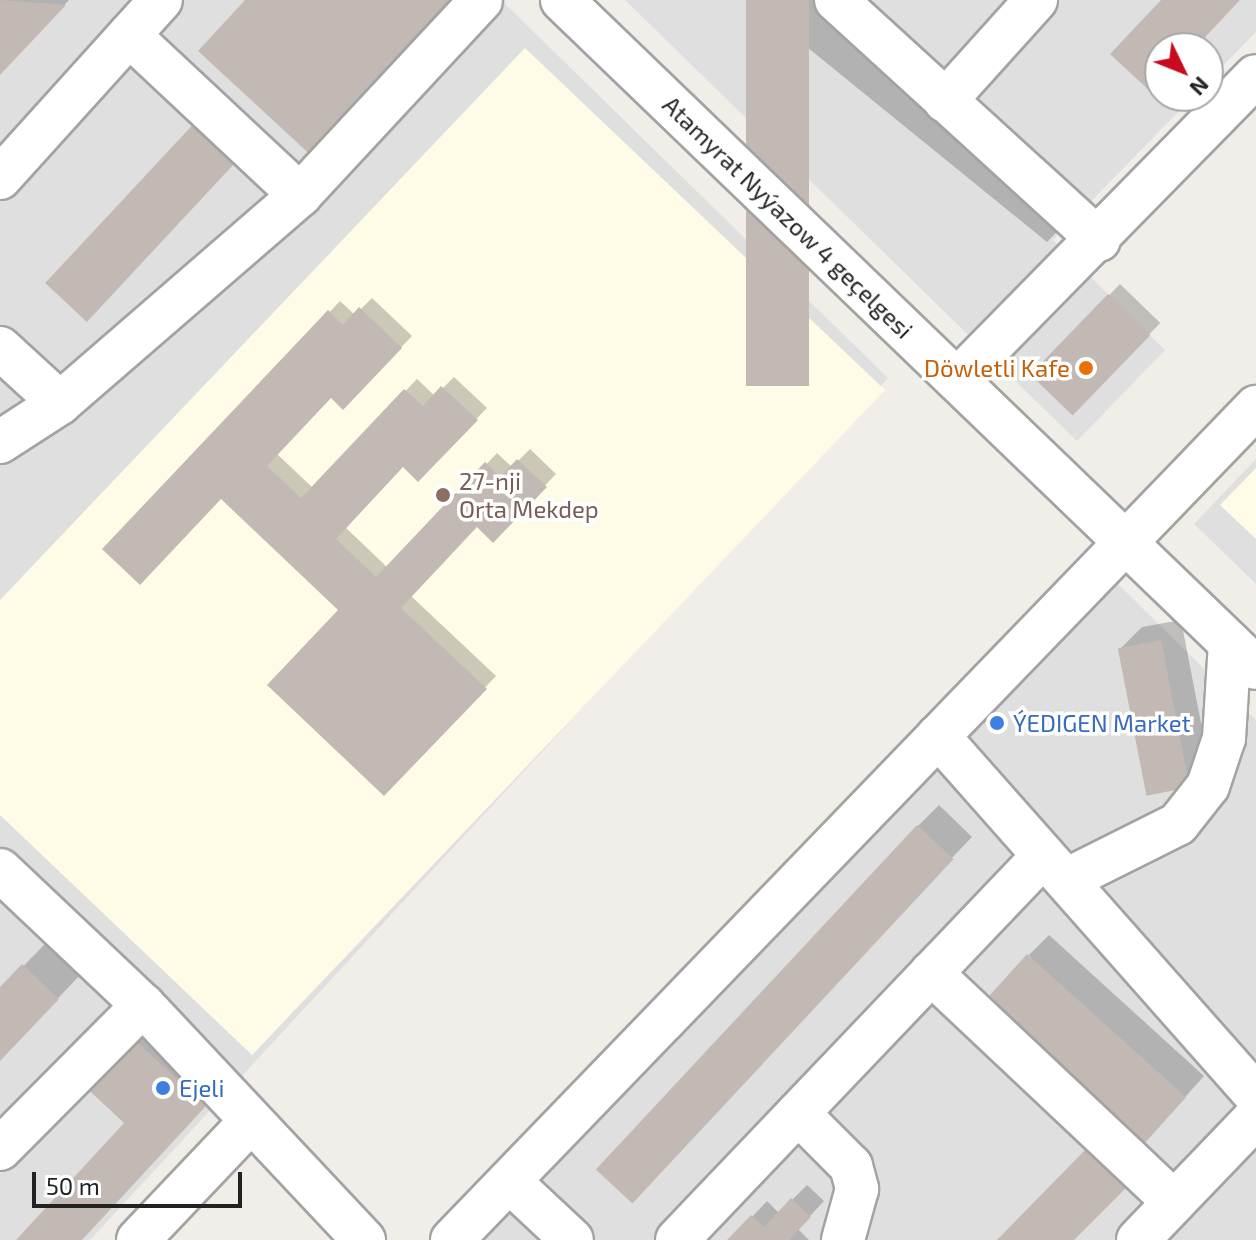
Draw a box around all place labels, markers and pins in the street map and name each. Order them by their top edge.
place label: Döwletli Kafe [924,354,1070,382]
marker: Döwletli Kafe [1077,359,1095,377]
place label: 27-nji Orta Mekdep [459,467,599,523]
marker: 27-nji Orta Mekdep [434,486,452,504]
place label: ÝEDIGEN Market [1013,709,1191,737]
marker: ÝEDIGEN Market [988,714,1006,732]
place label: Ejeli [179,1074,224,1102]
marker: Ejeli [154,1079,172,1097]

